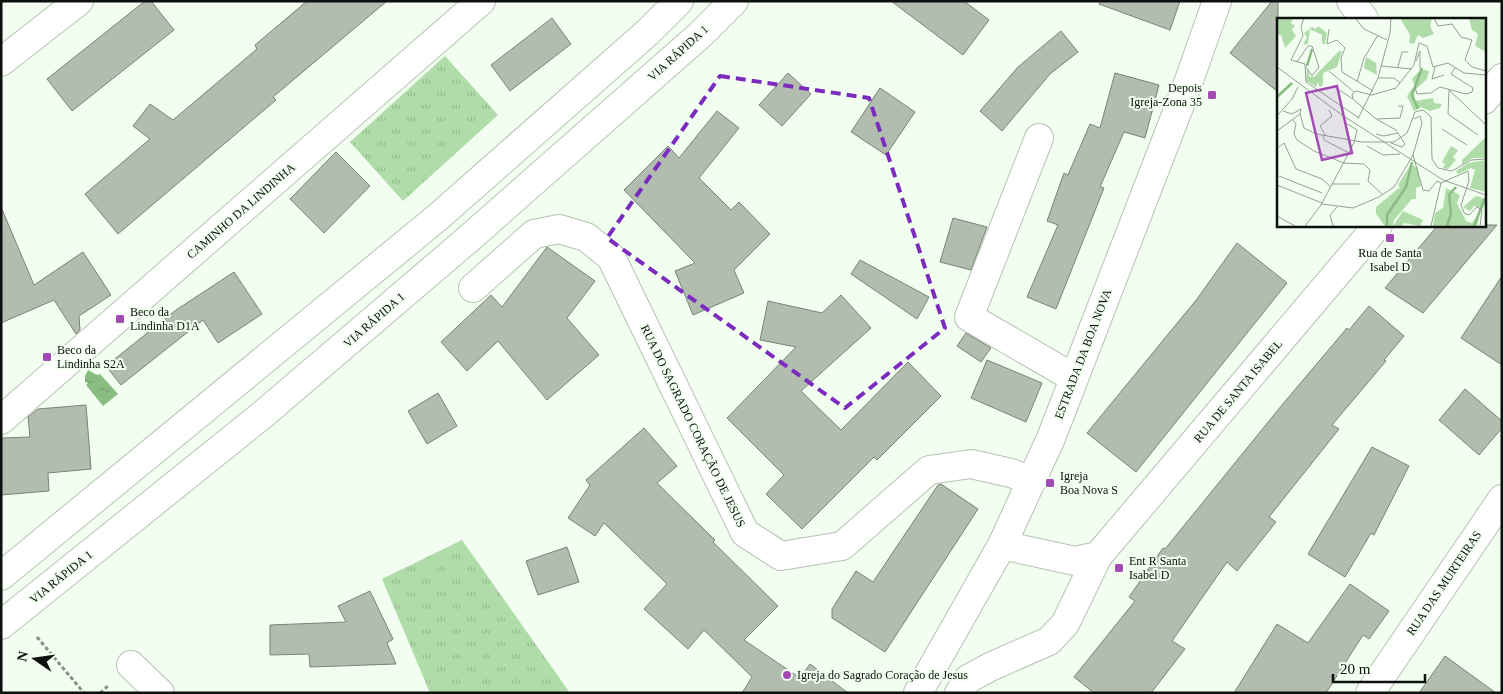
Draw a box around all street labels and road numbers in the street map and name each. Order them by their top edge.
street label: VIA RÁPIDA 1 [645,22,711,84]
street label: CAMINHO DA LINDINHA [184,160,298,262]
street label: ESTRADA DA BOA NOVA [1052,287,1114,421]
street label: VIA RÁPIDA 1 [340,290,408,350]
street label: RUA DO SAGRADO CORAÇÃO DE JESUS [638,322,748,530]
street label: RUA DE SANTA ISABEL [1191,337,1285,445]
street label: RUA DAS MURTEIRAS [1404,528,1484,638]
street label: VIA RÁPIDA 1 [27,547,95,607]

